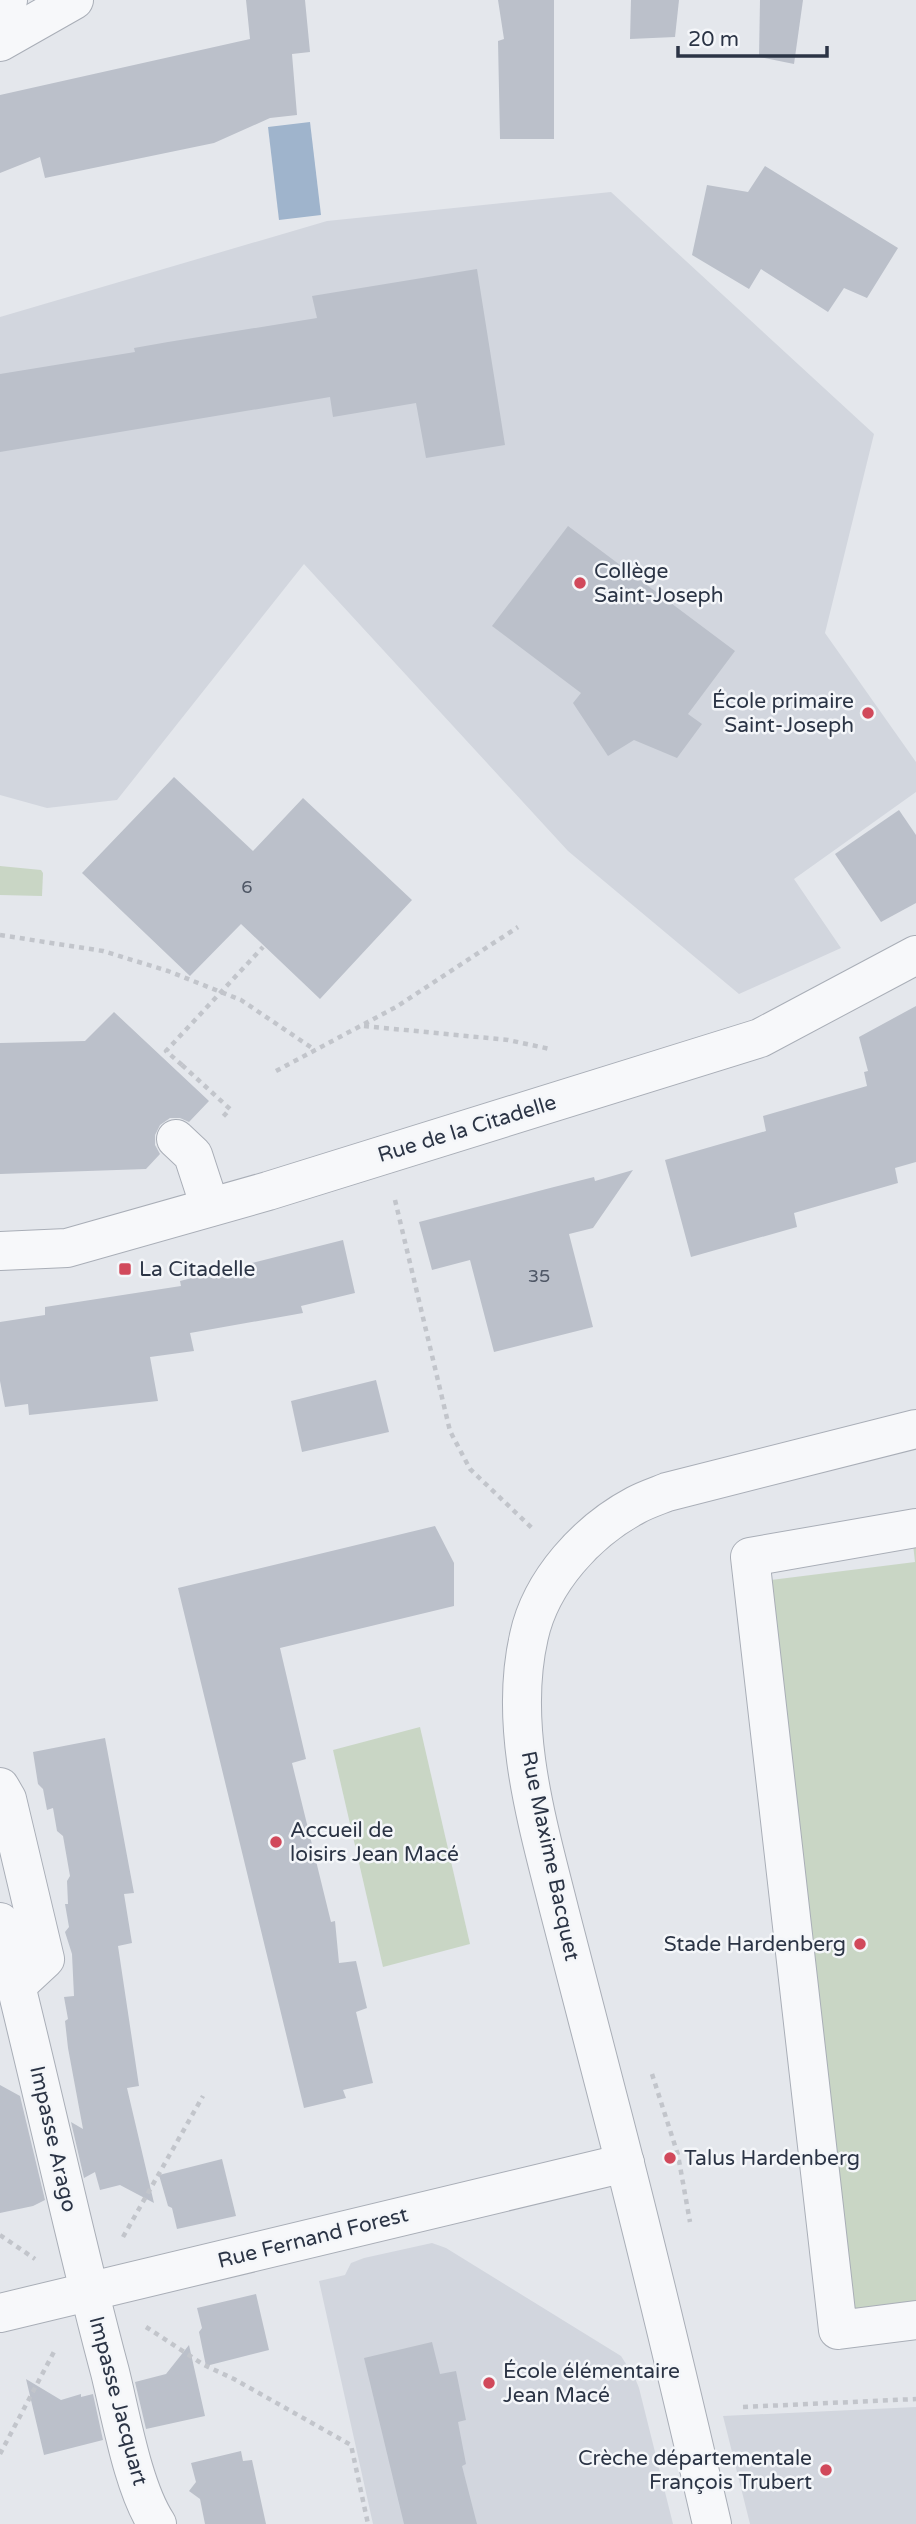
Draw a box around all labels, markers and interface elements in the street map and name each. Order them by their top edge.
scale bar [678,14,827,58]
text: 20 m [688,27,739,52]
place label: Collège Saint-Joseph [594,559,724,608]
marker: Collège Saint-Joseph [572,575,588,591]
place label: École primaire Saint-Joseph [712,689,854,738]
marker: École primaire Saint-Joseph [860,705,876,721]
house number: 6 [241,876,253,898]
street label: Rue de la Citadelle [375,1090,559,1168]
place label: La Citadelle [139,1257,256,1282]
marker: La Citadelle [117,1261,133,1277]
house number: 35 [528,1265,550,1287]
street label: Rue Maxime Bacquet [516,1749,584,1963]
place label: Accueil de loisirs Jean Macé [290,1818,459,1867]
marker: Accueil de loisirs Jean Macé [268,1834,284,1850]
place label: Stade Hardenberg [664,1932,846,1957]
marker: Stade Hardenberg [852,1936,868,1952]
street label: Impasse Arago [24,2064,82,2214]
place label: Talus Hardenberg [684,2146,860,2171]
marker: Talus Hardenberg [662,2150,678,2166]
street label: Rue Fernand Forest [215,2202,411,2274]
street label: Impasse Jacquart [83,2314,153,2488]
place label: École élémentaire Jean Macé [503,2359,680,2408]
marker: École élémentaire Jean Macé [481,2375,497,2391]
place label: Crèche départementale François Trubert [578,2446,812,2495]
marker: Crèche départementale François Trubert [818,2462,834,2478]

